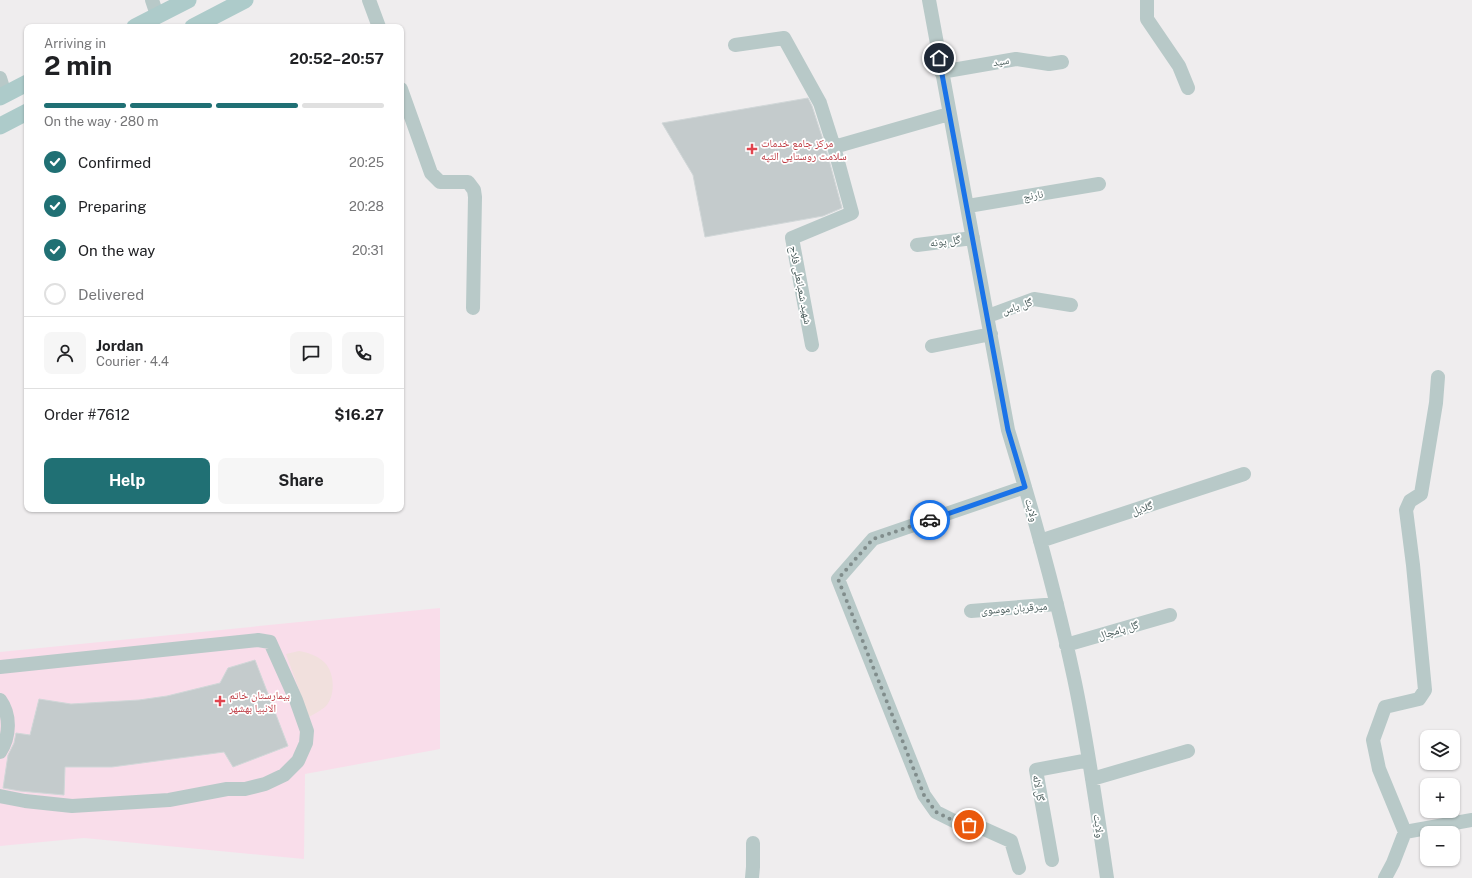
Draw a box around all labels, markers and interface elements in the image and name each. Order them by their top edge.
text: Arriving in [44,36,106,51]
pin [922,41,956,75]
icon: home [928,47,950,69]
text: 2 min [44,50,112,81]
text: 20:52–20:57 [289,50,384,67]
street label: سید [992,54,1010,68]
text: On the way · 280 m [44,114,159,129]
place label: مرکز جامع خدمات سلامت روستایی التپه [761,137,847,163]
marker: مرکز جامع خدمات سلامت روستایی التپه [746,143,758,155]
icon: check [44,151,66,173]
text: Confirmed [78,154,151,171]
text: 20:25 [349,155,384,170]
street label: نارنج [1022,187,1044,204]
icon: check [44,195,66,217]
text: Preparing [78,198,147,215]
text: 20:28 [349,199,384,214]
street label: گل پونه [929,233,962,250]
icon: check [44,239,66,261]
text: On the way [78,242,155,259]
text: 20:31 [352,243,384,258]
street label: شهید شعبانعلی فلاح [787,245,815,326]
text: Delivered [78,286,144,303]
street label: گل یاس [1000,296,1034,317]
button: person [44,332,86,374]
button: chat [290,332,332,374]
button: phone [342,332,384,374]
text: Jordan [96,337,143,354]
text: Courier · 4.4 [96,354,169,369]
text: Order #7612 [44,406,130,423]
text: $16.27 [334,406,384,423]
button: Help [44,458,210,504]
button: Share [218,458,384,504]
street label: ولایت [1023,497,1041,523]
street label: گلایل [1130,499,1155,518]
courier [910,500,950,540]
icon: car [919,509,941,531]
street label: میرقربان موسوی [980,600,1048,617]
street label: گل پامچال [1096,618,1141,643]
place label: بیمارستان خاتم الانبیا بهشهر [228,689,290,714]
marker: بیمارستان خاتم الانبیا بهشهر [214,695,226,707]
map controls [1420,730,1460,866]
button: layers [1420,730,1460,770]
street label: گل لاله [1030,774,1047,803]
button: + [1420,778,1460,818]
pin [952,808,986,842]
street label: ولایت [1091,813,1107,839]
icon: bag [958,814,980,836]
button: − [1420,826,1460,866]

